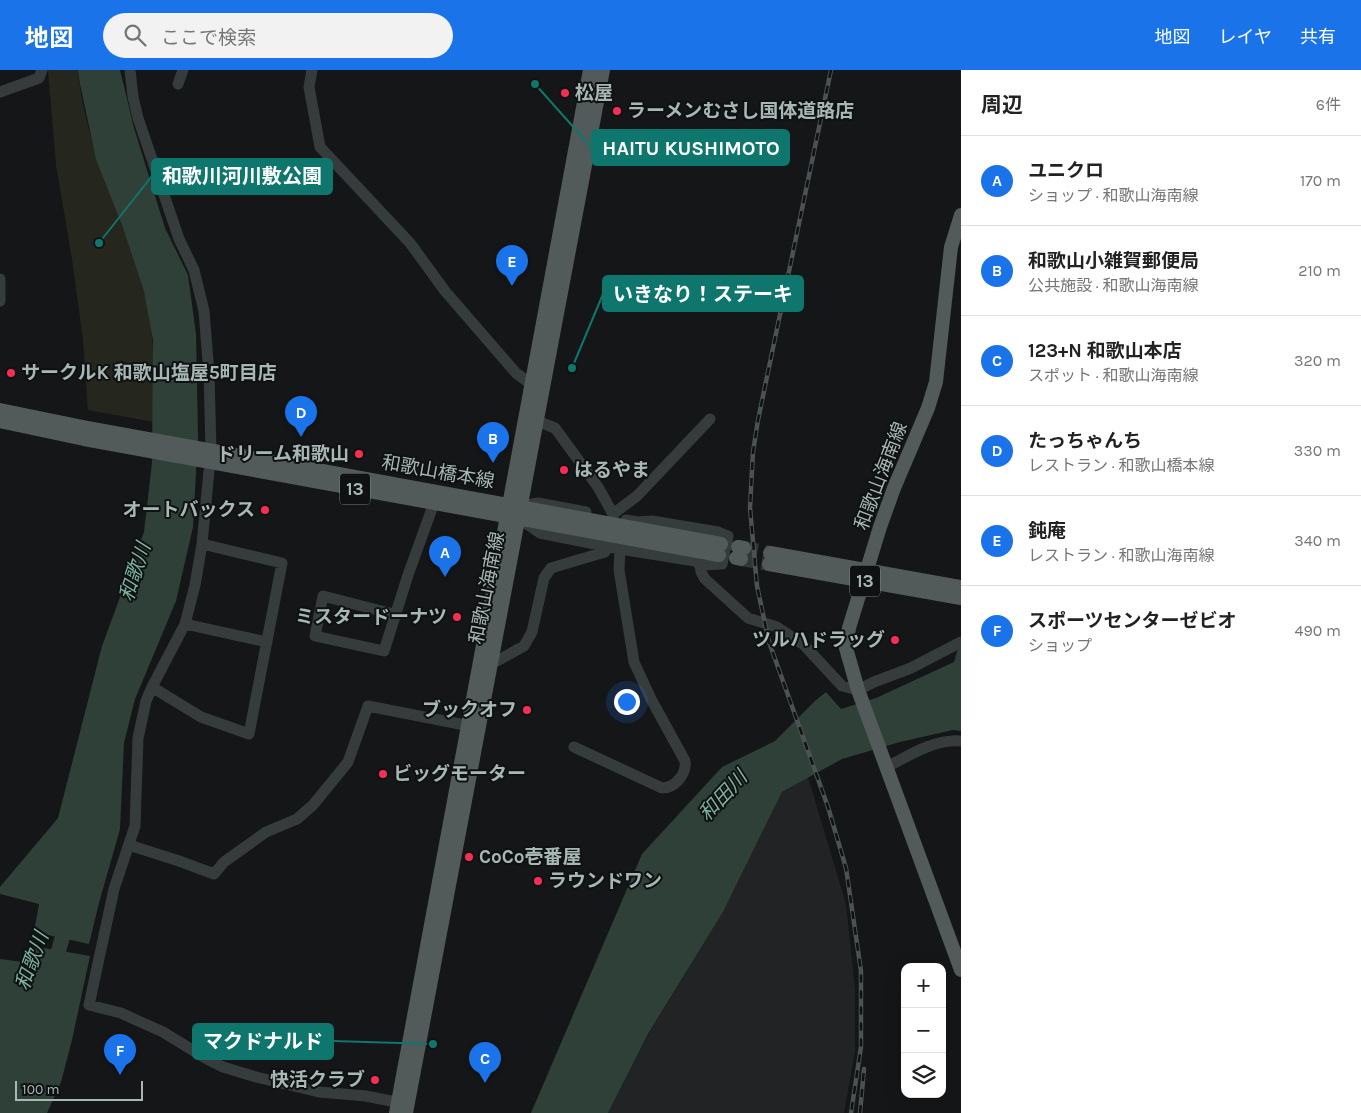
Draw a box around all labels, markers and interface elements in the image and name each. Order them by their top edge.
search box [103,13,453,58]
icon: search [121,21,149,49]
text: 地図 [25,24,73,52]
text: 地図 [1155,26,1191,48]
text: レイヤ [1219,26,1272,48]
text: 共有 [1300,26,1336,48]
text: ここで検索 [161,27,256,49]
place label: 松屋 [575,82,613,104]
marker: 松屋 [559,87,571,99]
text: 周辺 [981,93,1023,117]
text: 6件 [1316,95,1341,114]
place label: ラーメンむさし国体道路店 [627,100,854,122]
marker: ラーメンむさし国体道路店 [611,105,623,117]
callout: HAITU KUSHIMOTO [592,130,789,165]
text: HAITU KUSHIMOTO [602,137,780,160]
callout: 和歌川河川敷公園 [152,159,332,194]
text: ユニクロ [1028,160,1104,182]
text: 和歌川河川敷公園 [162,165,322,188]
text: A [992,171,1002,190]
text: 170 m [1300,171,1341,190]
text: ショップ · 和歌山海南線 [1028,186,1198,205]
pin: E [496,245,528,286]
text: 和歌山小雑賀郵便局 [1028,250,1199,272]
text: B [992,261,1002,280]
text: 210 m [1298,261,1341,280]
callout: いきなり！ステーキ [603,276,803,311]
text: 公共施設 · 和歌山海南線 [1028,276,1198,295]
text: いきなり！ステーキ [613,283,793,306]
text: 123+N 和歌山本店 [1028,340,1182,362]
text: C [992,351,1002,370]
text: 320 m [1294,351,1341,370]
place label: サークルK 和歌山塩屋5町目店 [21,362,277,384]
text: スポット · 和歌山海南線 [1028,366,1198,385]
marker: サークルK 和歌山塩屋5町目店 [5,367,17,379]
pin: D [285,396,317,437]
street label: 和歌山海南線 [850,419,912,533]
pin: B [477,422,509,463]
text: たっちゃんち [1028,430,1142,452]
text: D [992,441,1002,460]
text: 330 m [1294,441,1341,460]
place label: ドリーム和歌山 [217,443,349,465]
marker: ドリーム和歌山 [353,448,365,460]
street label: 和歌山橋本線 [380,451,496,493]
text: レストラン · 和歌山橋本線 [1028,456,1214,475]
place label: はるやま [574,459,650,481]
marker: はるやま [558,464,570,476]
road number: 13 [340,474,370,504]
place label: オートバックス [123,499,255,521]
marker: オートバックス [259,504,271,516]
text: 鈍庵 [1028,520,1066,542]
street label: 和歌山海南線 [465,530,509,646]
text: E [992,531,1002,550]
text: 340 m [1294,531,1341,550]
pin: A [429,536,461,577]
water label: 和歌川 [115,538,156,604]
text: レストラン · 和歌山海南線 [1028,546,1214,565]
road number: 13 [850,566,880,596]
place label: ミスタードーナツ [295,606,447,628]
text: スポーツセンターゼビオ [1028,610,1237,632]
marker: ミスタードーナツ [451,611,463,623]
text: F [993,621,1001,640]
text: 490 m [1295,621,1341,640]
place label: ツルハドラッグ [752,629,885,651]
marker: ツルハドラッグ [889,634,901,646]
text: ショップ [1028,636,1092,655]
your location [614,689,640,715]
place label: ブックオフ [422,699,517,721]
marker: ブックオフ [521,704,533,716]
place label: ビッグモーター [393,763,526,785]
water label: 和田川 [694,765,753,826]
marker: ビッグモーター [377,768,389,780]
place label: CoCo壱番屋 [479,846,582,868]
marker: CoCo壱番屋 [463,851,475,863]
place label: ラウンドワン [548,870,662,892]
marker: ラウンドワン [532,875,544,887]
water label: 和歌川 [11,927,54,993]
map controls [901,963,946,1098]
button: + [901,963,946,1008]
button: − [901,1008,946,1053]
callout: マクドナルド [193,1024,333,1059]
text: マクドナルド [203,1030,323,1053]
pin: F [104,1034,136,1075]
pin: C [469,1042,501,1083]
button: layers [901,1053,946,1098]
place label: 快活クラブ [270,1069,365,1091]
marker: 快活クラブ [369,1074,381,1086]
scale bar [15,1078,142,1101]
text: 100 m [22,1081,60,1098]

